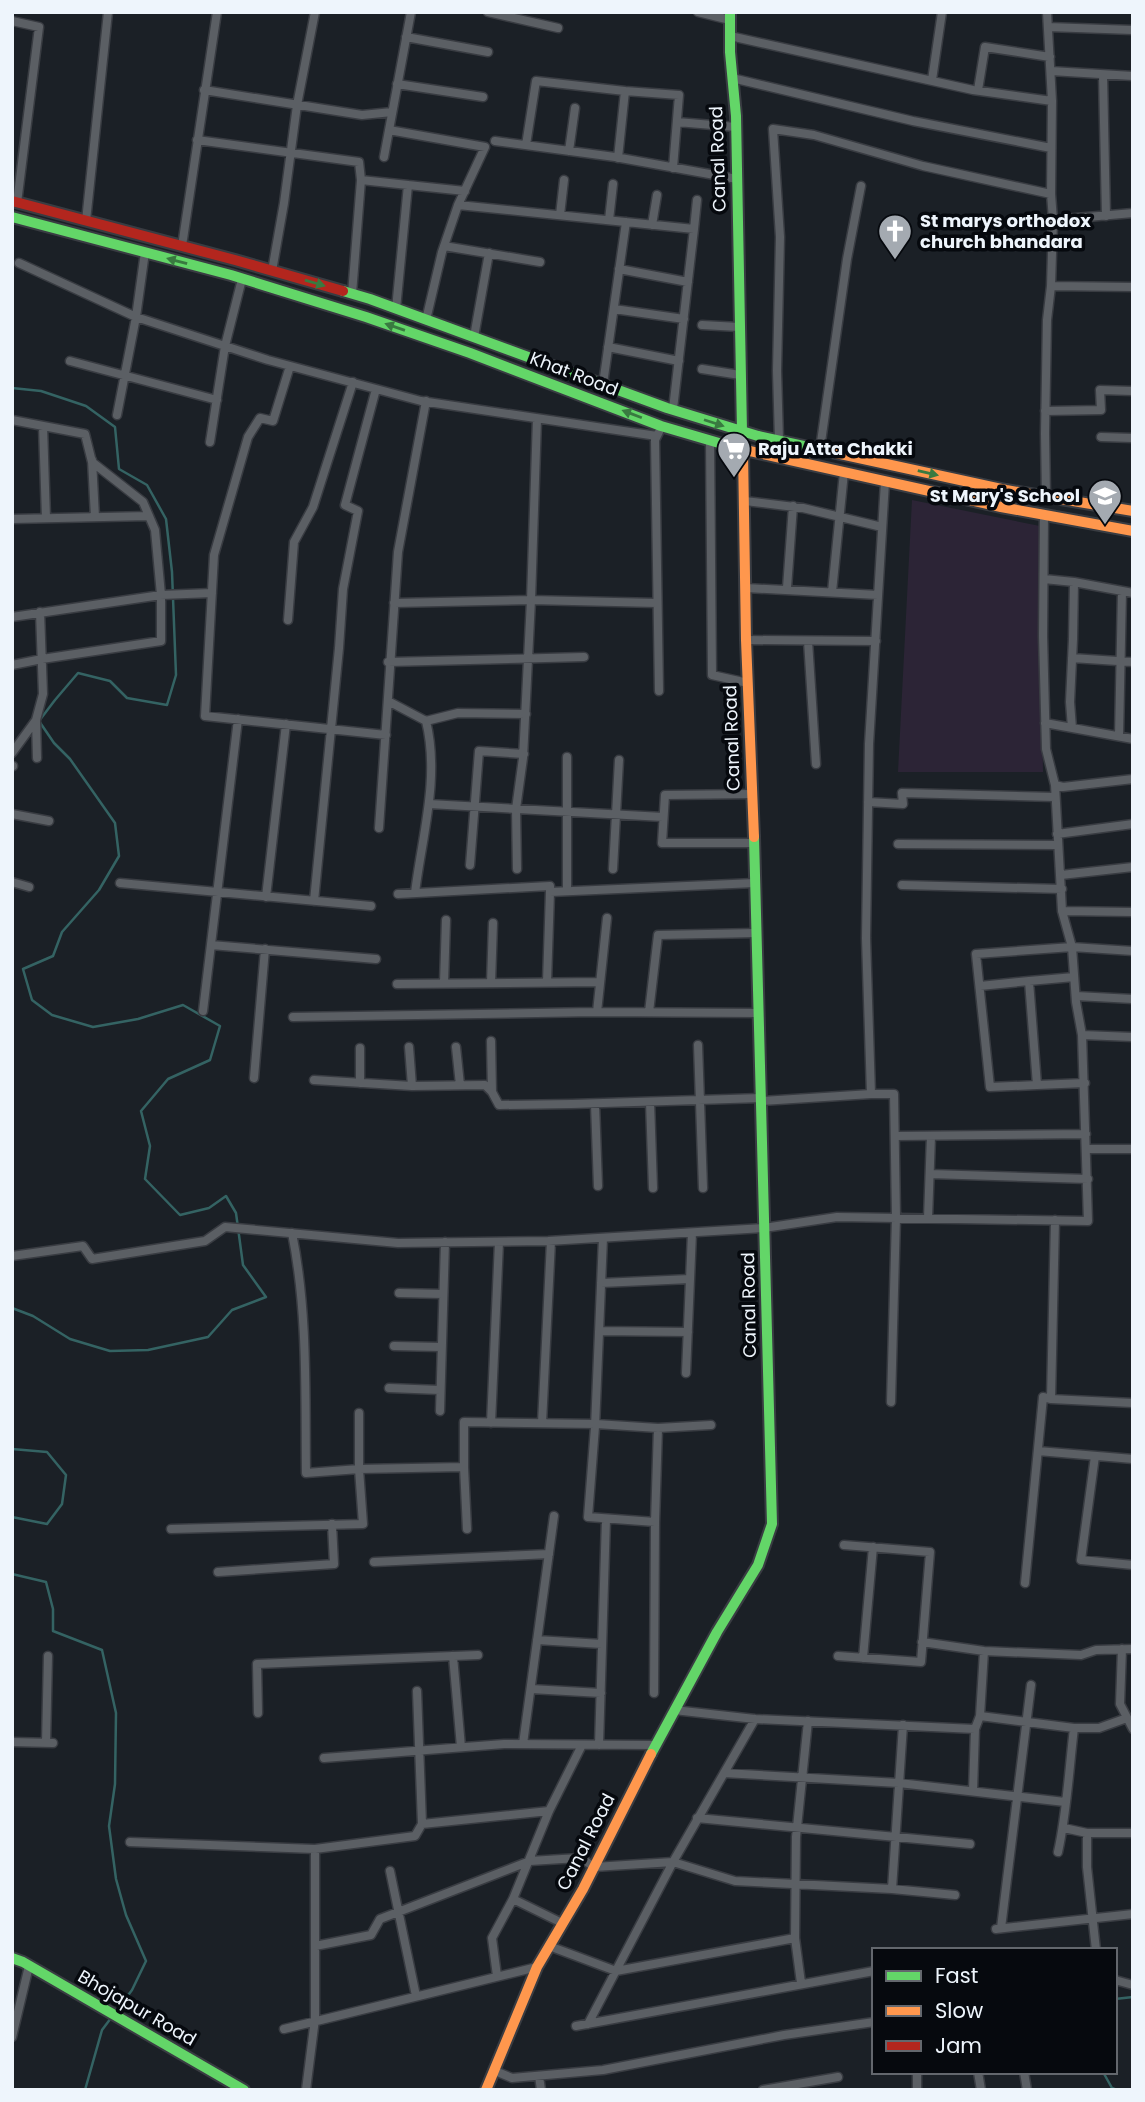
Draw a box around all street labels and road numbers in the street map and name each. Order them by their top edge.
street label: Canal Road [703,106,732,212]
street label: Khat Road [526,345,622,402]
street label: Canal Road [717,685,746,791]
street label: Canal Road [735,1252,762,1358]
street label: Canal Road [550,1789,621,1895]
street label: Bhojapur Road [74,1964,201,2052]

